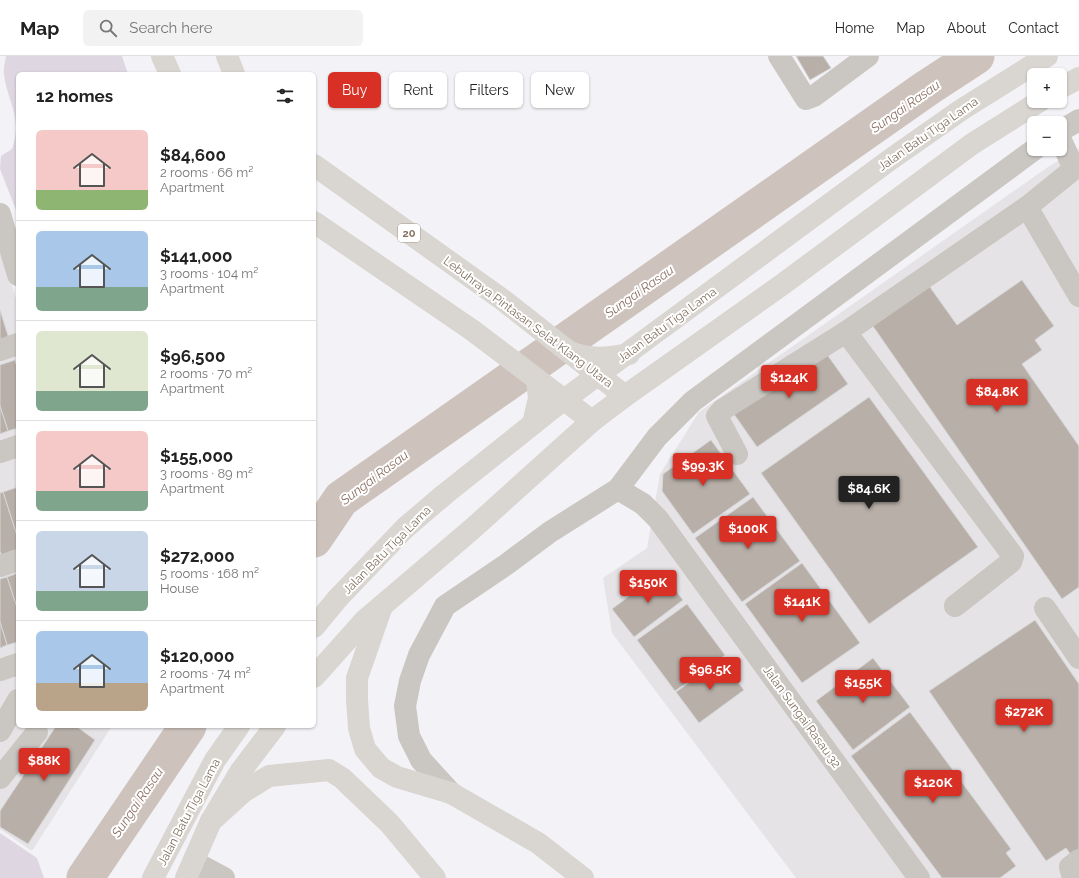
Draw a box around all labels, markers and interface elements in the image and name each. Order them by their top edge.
search box [83,10,363,46]
text: Map [20,17,59,39]
icon: search [97,17,119,39]
text: Search here [129,19,213,37]
text: Home [835,20,874,36]
text: Map [896,20,925,36]
text: About [947,20,986,36]
text: Contact [1008,20,1059,36]
map controls [1027,68,1067,156]
button: + [1027,68,1067,108]
chip: Buy [328,72,381,108]
chip: Rent [389,72,447,108]
chip: Filters [455,72,523,108]
chip: New [531,72,589,108]
water label: Sungai Rasau [867,77,943,136]
icon: filters [274,85,296,107]
text: 12 homes [36,86,113,106]
street label: Jalan Batu Tiga Lama [875,94,981,174]
button: − [1027,116,1067,156]
text: $84,600 [160,145,226,165]
icon: home [68,146,116,194]
text: 2 rooms · 66 m² [160,165,253,180]
text: Apartment [160,180,224,195]
road number: 20 [398,224,420,242]
text: $141,000 [160,246,233,266]
icon: home [68,247,116,295]
street label: Lebuhraya Pintasan Selat Klang Utara [441,254,615,390]
water label: Sungai Rasau [601,262,677,321]
text: 3 rooms · 104 m² [160,266,258,281]
text: Apartment [160,281,224,296]
street label: Jalan Batu Tiga Lama [615,285,719,365]
text: $96,500 [160,346,225,366]
icon: home [68,347,116,395]
pin: $124K [761,365,817,399]
text: 2 rooms · 70 m² [160,366,252,381]
text: $124K [770,370,808,385]
pin: $84.8K [964,379,1030,413]
text: Apartment [160,381,224,396]
text: $84.8K [976,384,1019,399]
text: $155,000 [160,446,233,466]
icon: home [68,447,116,495]
water label: Sungai Rasau [337,447,411,508]
pin: $99.3K [670,453,736,487]
text: $99.3K [682,458,724,473]
text: 3 rooms · 89 m² [160,466,253,481]
pin: $84.6K [836,476,902,510]
text: Apartment [160,481,224,496]
text: $84.6K [847,481,891,496]
street label: Jalan Batu Tiga Lama [340,503,434,597]
pin: $100K [720,516,776,550]
text: $100K [728,521,768,536]
text: $272,000 [160,546,235,566]
icon: home [68,547,116,595]
text: 5 rooms · 168 m² [160,566,259,581]
pin: $150K [620,570,676,604]
text: $150K [629,575,667,590]
text: House [160,581,199,596]
pin: $141K [774,589,830,623]
text: $141K [783,594,821,609]
text: $120,000 [160,646,234,666]
icon: home [68,647,116,695]
pin: $96.5K [677,657,743,691]
text: $96.5K [689,662,731,677]
street label: Jalan Sungai Rasau 32 [760,663,844,771]
text: 2 rooms · 74 m² [160,666,251,681]
pin: $155K [835,670,891,704]
text: $155K [844,675,882,690]
text: Apartment [160,681,224,696]
pin: $272K [996,699,1052,733]
text: $272K [1005,704,1043,719]
pin: $88K [20,748,68,782]
text: $88K [28,753,60,768]
street label: Jalan Batu Tiga Lama [155,756,223,868]
water label: Sungai Rasau [108,765,166,841]
pin: $120K [905,770,961,804]
text: $120K [914,775,952,790]

